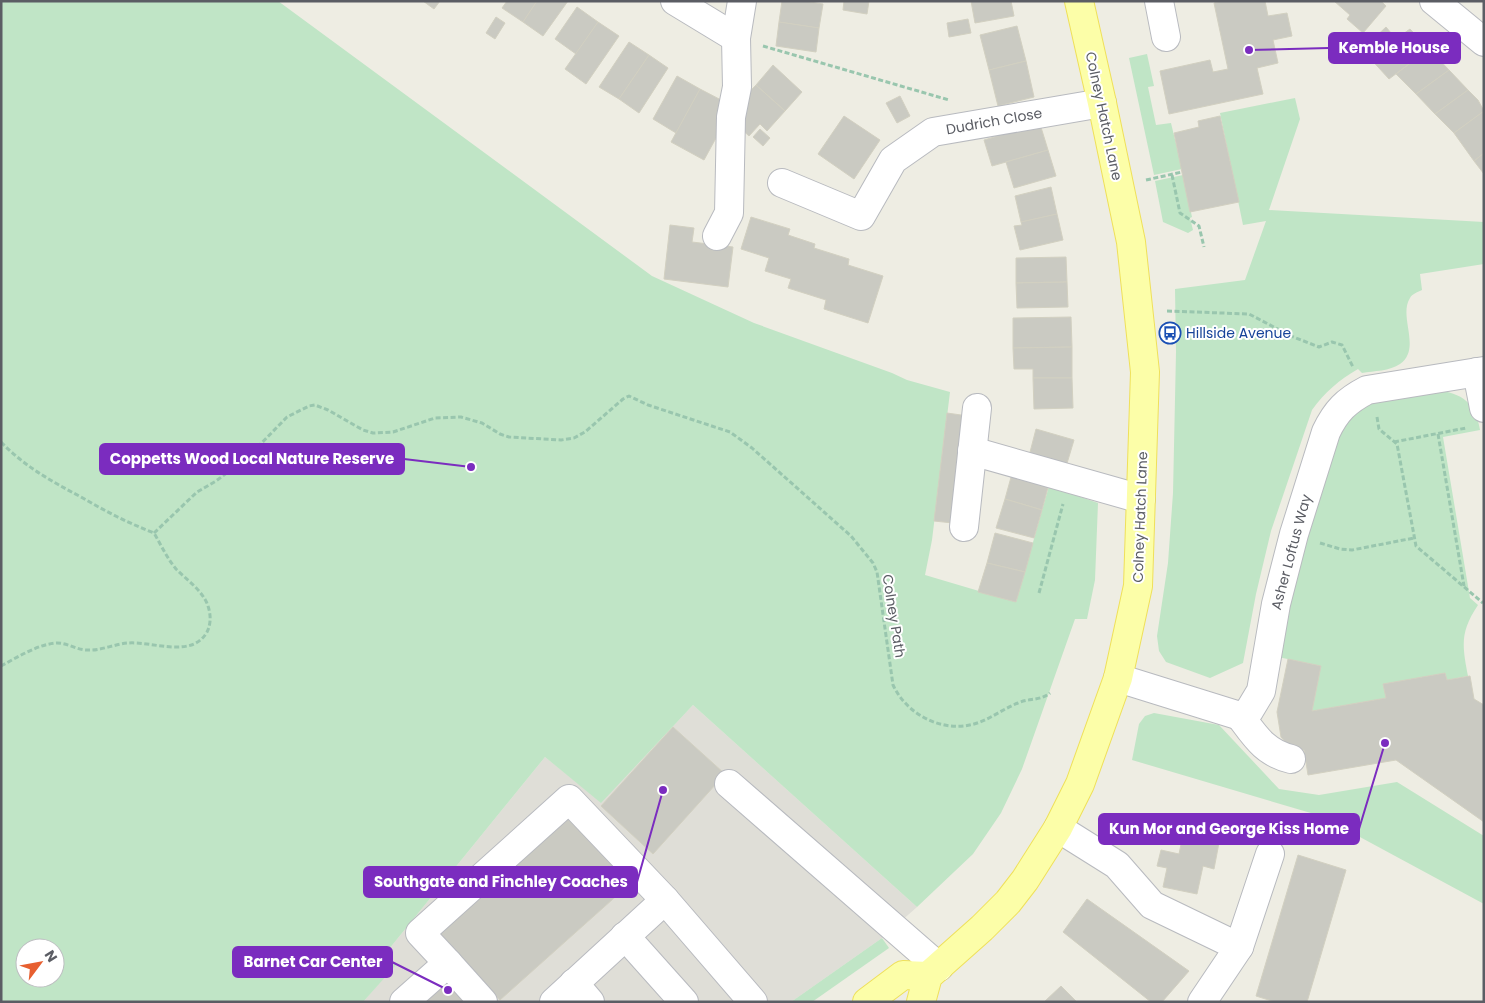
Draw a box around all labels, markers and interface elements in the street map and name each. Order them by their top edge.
callout: Kemble House [1329,33,1460,63]
text: Kemble House [1339,37,1449,58]
street label: Colney Hatch Lane [1081,50,1127,182]
street label: Dudrich Close [944,103,1044,139]
bus stop icon: Hillside Avenue [1158,321,1182,345]
place label: Hillside Avenue [1186,323,1292,343]
callout: Coppetts Wood Local Nature Reserve [100,444,404,474]
text: Coppetts Wood Local Nature Reserve [110,448,394,469]
street label: Colney Hatch Lane [1128,451,1152,583]
street label: Asher Loftus Way [1266,492,1316,612]
street label: Colney Path [878,573,910,659]
callout: Kun Mor and George Kiss Home [1099,814,1359,844]
text: Kun Mor and George Kiss Home [1109,818,1349,839]
callout: Southgate and Finchley Coaches [364,867,637,897]
text: Southgate and Finchley Coaches [374,871,628,892]
north arrow [15,938,65,988]
text: N [40,946,62,966]
callout: Barnet Car Center [233,947,392,977]
text: Barnet Car Center [244,951,383,972]

